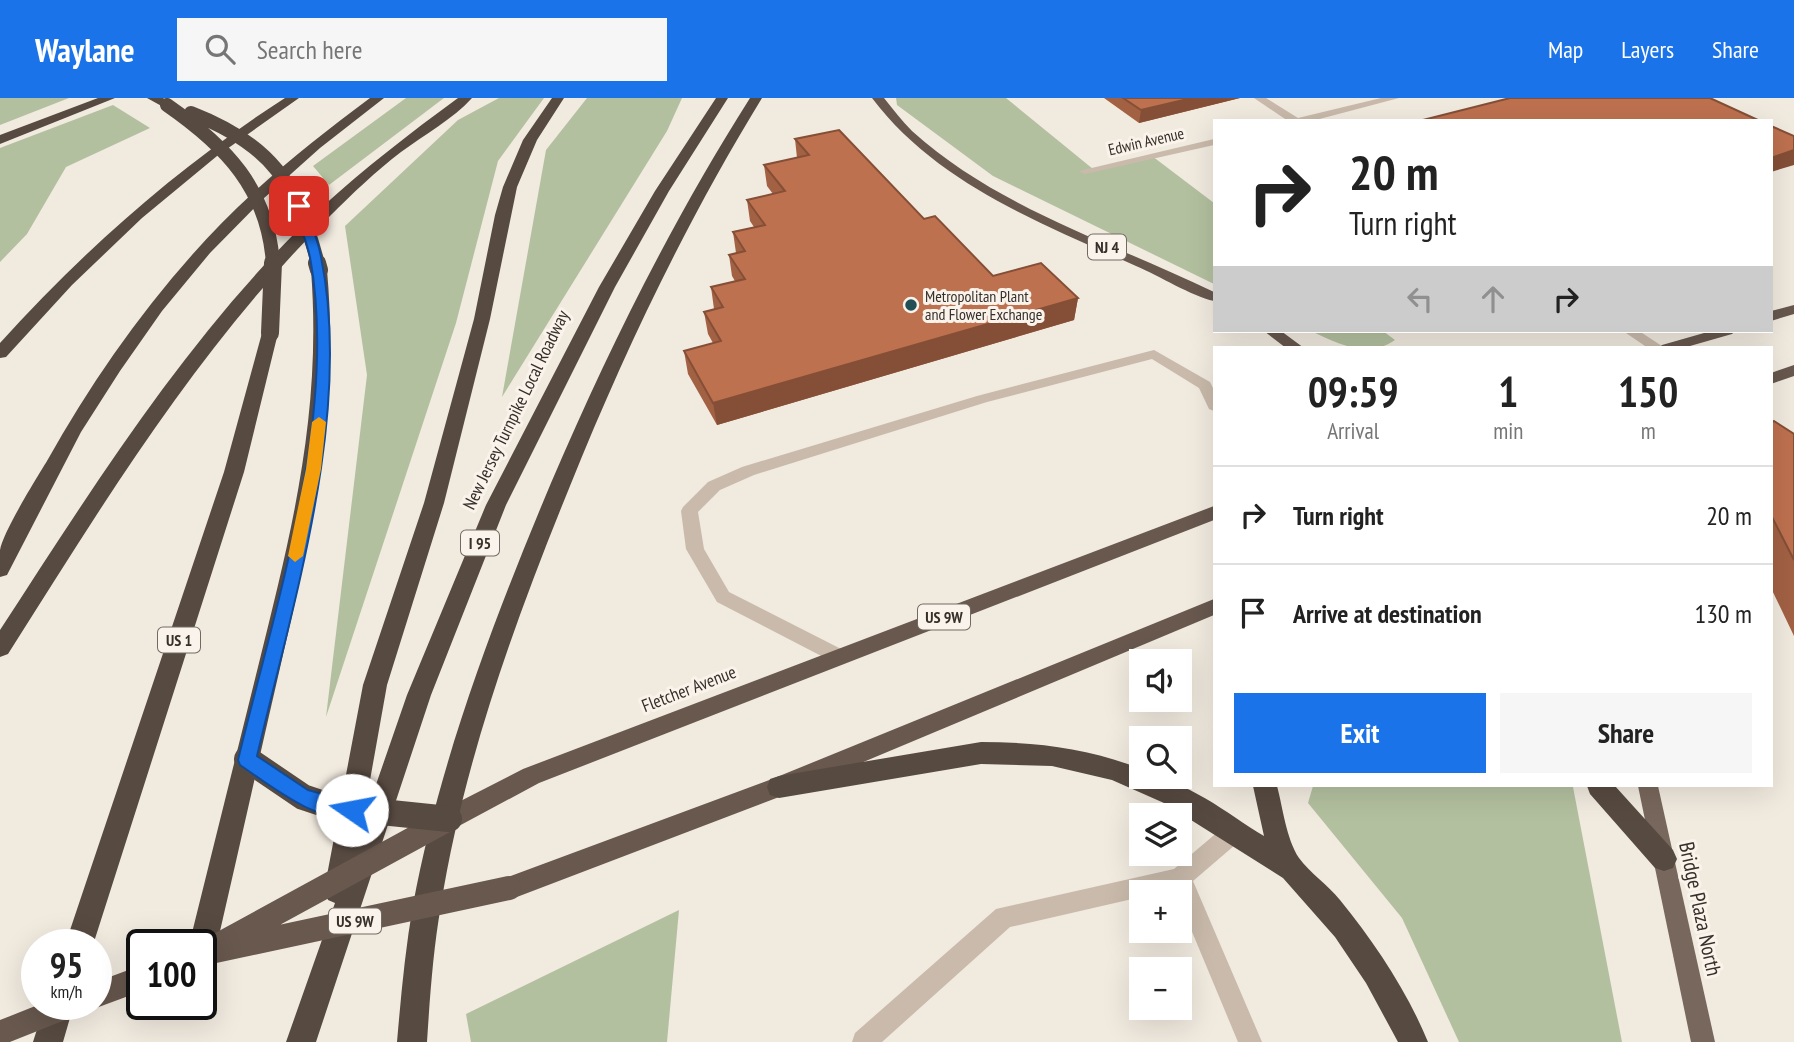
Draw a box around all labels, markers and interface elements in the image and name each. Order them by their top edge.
search box [177,18,667,81]
text: Waylane [35,28,135,71]
icon: search [201,30,239,68]
text: Search here [257,33,362,66]
text: Map [1548,34,1583,65]
text: Layers [1621,34,1674,65]
text: Share [1712,34,1759,65]
street label: Edwin Avenue [1106,123,1186,159]
text: 20 m [1349,140,1438,204]
icon: right [1234,147,1325,238]
pin [269,176,329,236]
icon: arrive [280,187,318,225]
text: Turn right [1349,202,1457,244]
road number: NJ 4 [1088,234,1126,260]
icon: left [1401,280,1439,318]
icon: ahead [1474,280,1512,318]
icon: right [1547,280,1585,318]
place label: Metropolitan Plant and Flower Exchange [925,286,1042,324]
marker: Metropolitan Plant and Flower Exchange [903,297,919,313]
street label: New Jersey Turnpike Local Roadway [457,306,574,513]
text: 09:59 [1308,364,1399,419]
text: 1 [1498,364,1518,419]
text: 150 [1618,364,1678,419]
text: Arrival [1327,416,1379,445]
text: min [1493,416,1523,445]
text: m [1641,416,1656,445]
icon: right [1234,496,1272,534]
text: Turn right [1293,499,1384,532]
text: 20 m [1706,499,1752,532]
road number: I 95 [461,530,499,556]
icon: arrive [1234,594,1272,632]
text: Arrive at destination [1293,597,1482,630]
text: 130 m [1694,597,1752,630]
road number: US 9W [918,604,970,630]
road number: US 1 [158,628,200,652]
map controls [1129,649,1192,1020]
button: sound [1129,649,1192,712]
street label: Fletcher Avenue [638,660,739,717]
button: Exit [1234,693,1486,773]
button: Share [1500,693,1752,773]
button: search [1129,726,1192,789]
position arrow [315,773,389,847]
button: layers [1129,803,1192,866]
street label: Bridge Plaza North [1673,839,1728,978]
button: + [1129,880,1192,943]
road number: US 9W [329,908,381,934]
speed limit sign: 100 [126,929,217,1020]
text: 95 [50,942,83,988]
button: − [1129,957,1192,1020]
text: km/h [51,980,82,1003]

